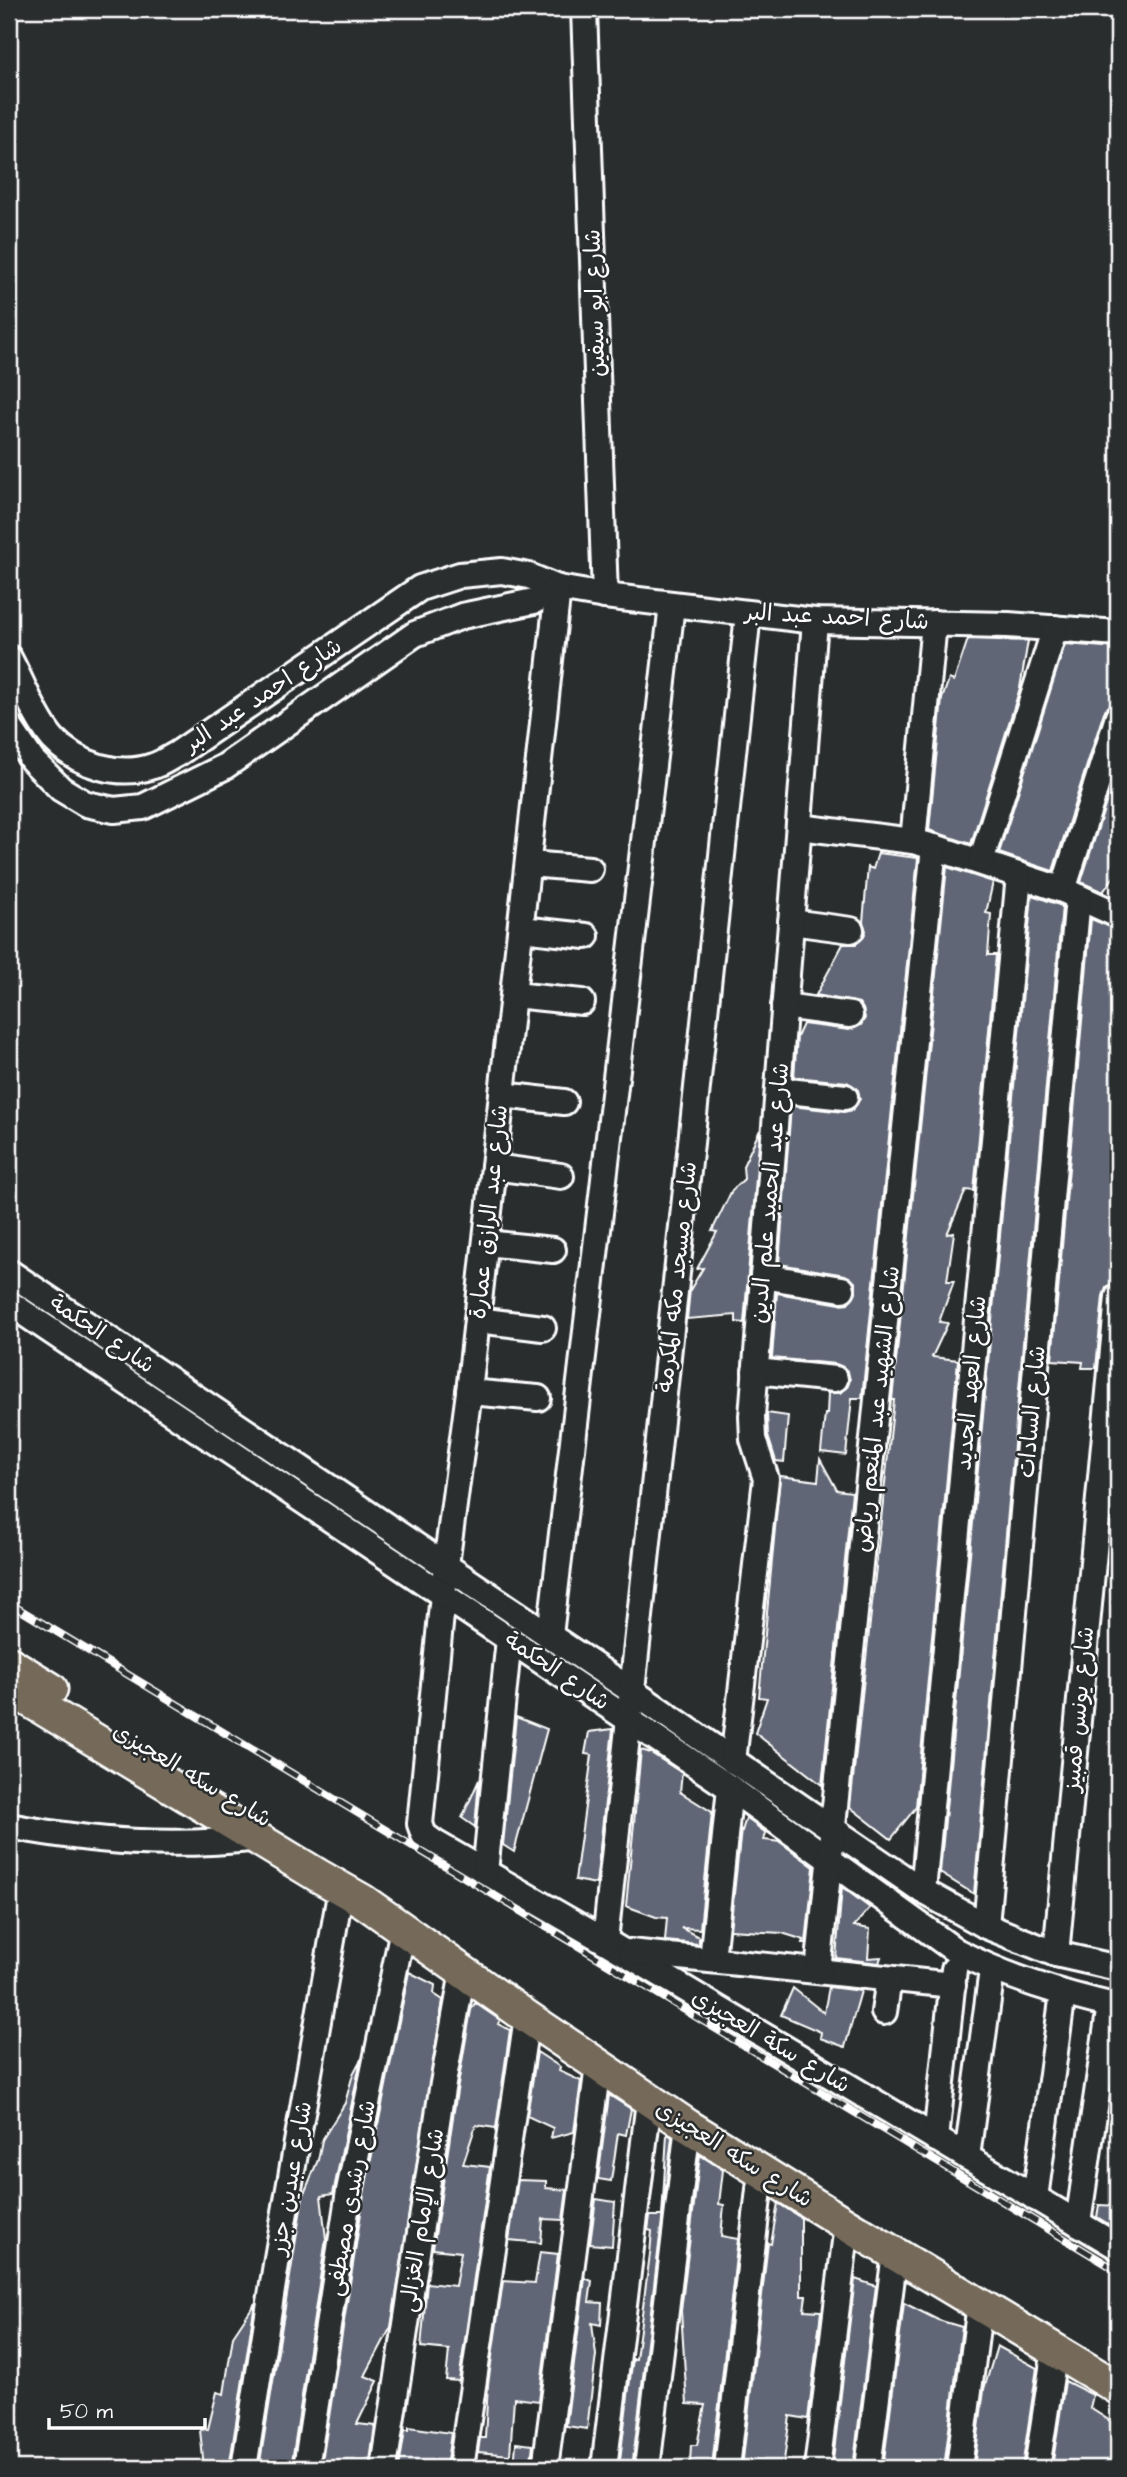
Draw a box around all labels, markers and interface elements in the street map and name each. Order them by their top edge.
street label: شارع ابو سيفين [576,229,614,377]
street label: شارع احمد عبد البر [742,596,930,638]
street label: شارع احمد عبد البر [176,630,348,761]
street label: شارع عبد الحميد علم الدين [743,1061,798,1325]
street label: شارع عبد الرازق عمارة [462,1103,516,1321]
street label: شارع مسجد مكه المكرمة [649,1160,705,1394]
street label: شارع الشهيد عبد المنعم رياض [846,1264,909,1554]
street label: شارع الحكمة [43,1287,161,1381]
street label: شارع العهد الجديد [947,1294,995,1472]
street label: شارع السادات [1010,1344,1054,1480]
street label: شارع الحكمة [498,1624,616,1718]
street label: شارع يونس قمبيز [1056,1625,1102,1795]
street label: شارع سكه العجيزى [107,1715,277,1835]
street label: شارع سكة العجيزى [686,1981,856,2101]
street label: شارع سكه العجيزى [649,2093,819,2215]
street label: شارع رشدى مصطفى [318,2098,384,2298]
street label: شارع عبدين جزر [261,2099,320,2259]
street label: شارع الإمام الغزالى [392,2126,453,2314]
scale bar [49,2386,205,2430]
text: 50 m [60,2397,114,2426]

